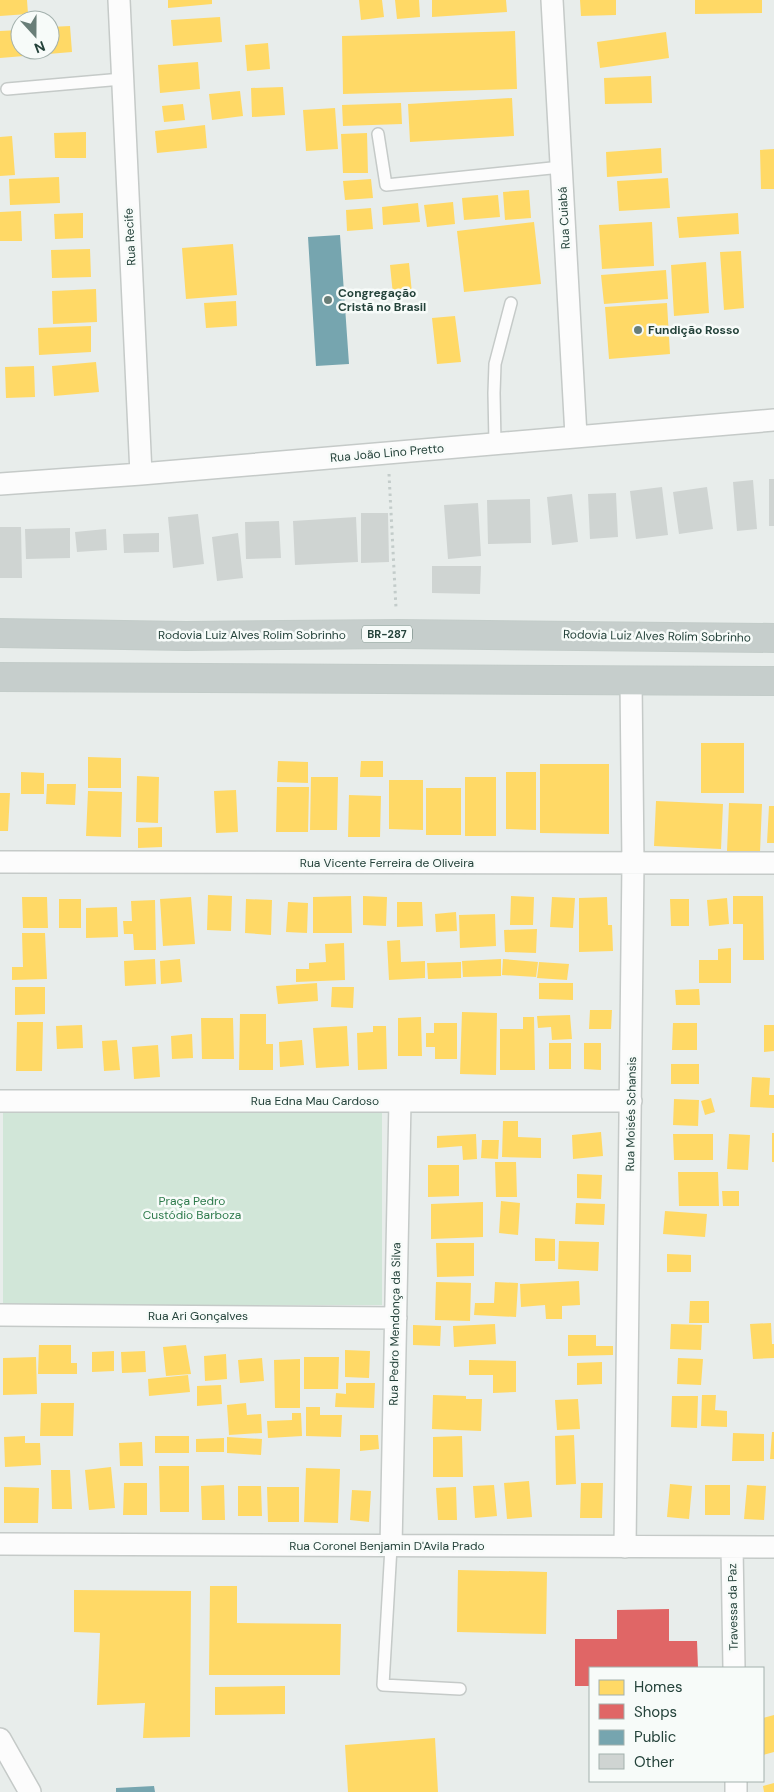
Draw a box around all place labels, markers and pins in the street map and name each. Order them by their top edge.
place label: Congregação Cristã no Brasil [338,285,426,315]
marker: Congregação Cristã no Brasil [322,294,334,306]
place label: Fundição Rosso [648,322,740,338]
marker: Fundição Rosso [632,324,644,336]

